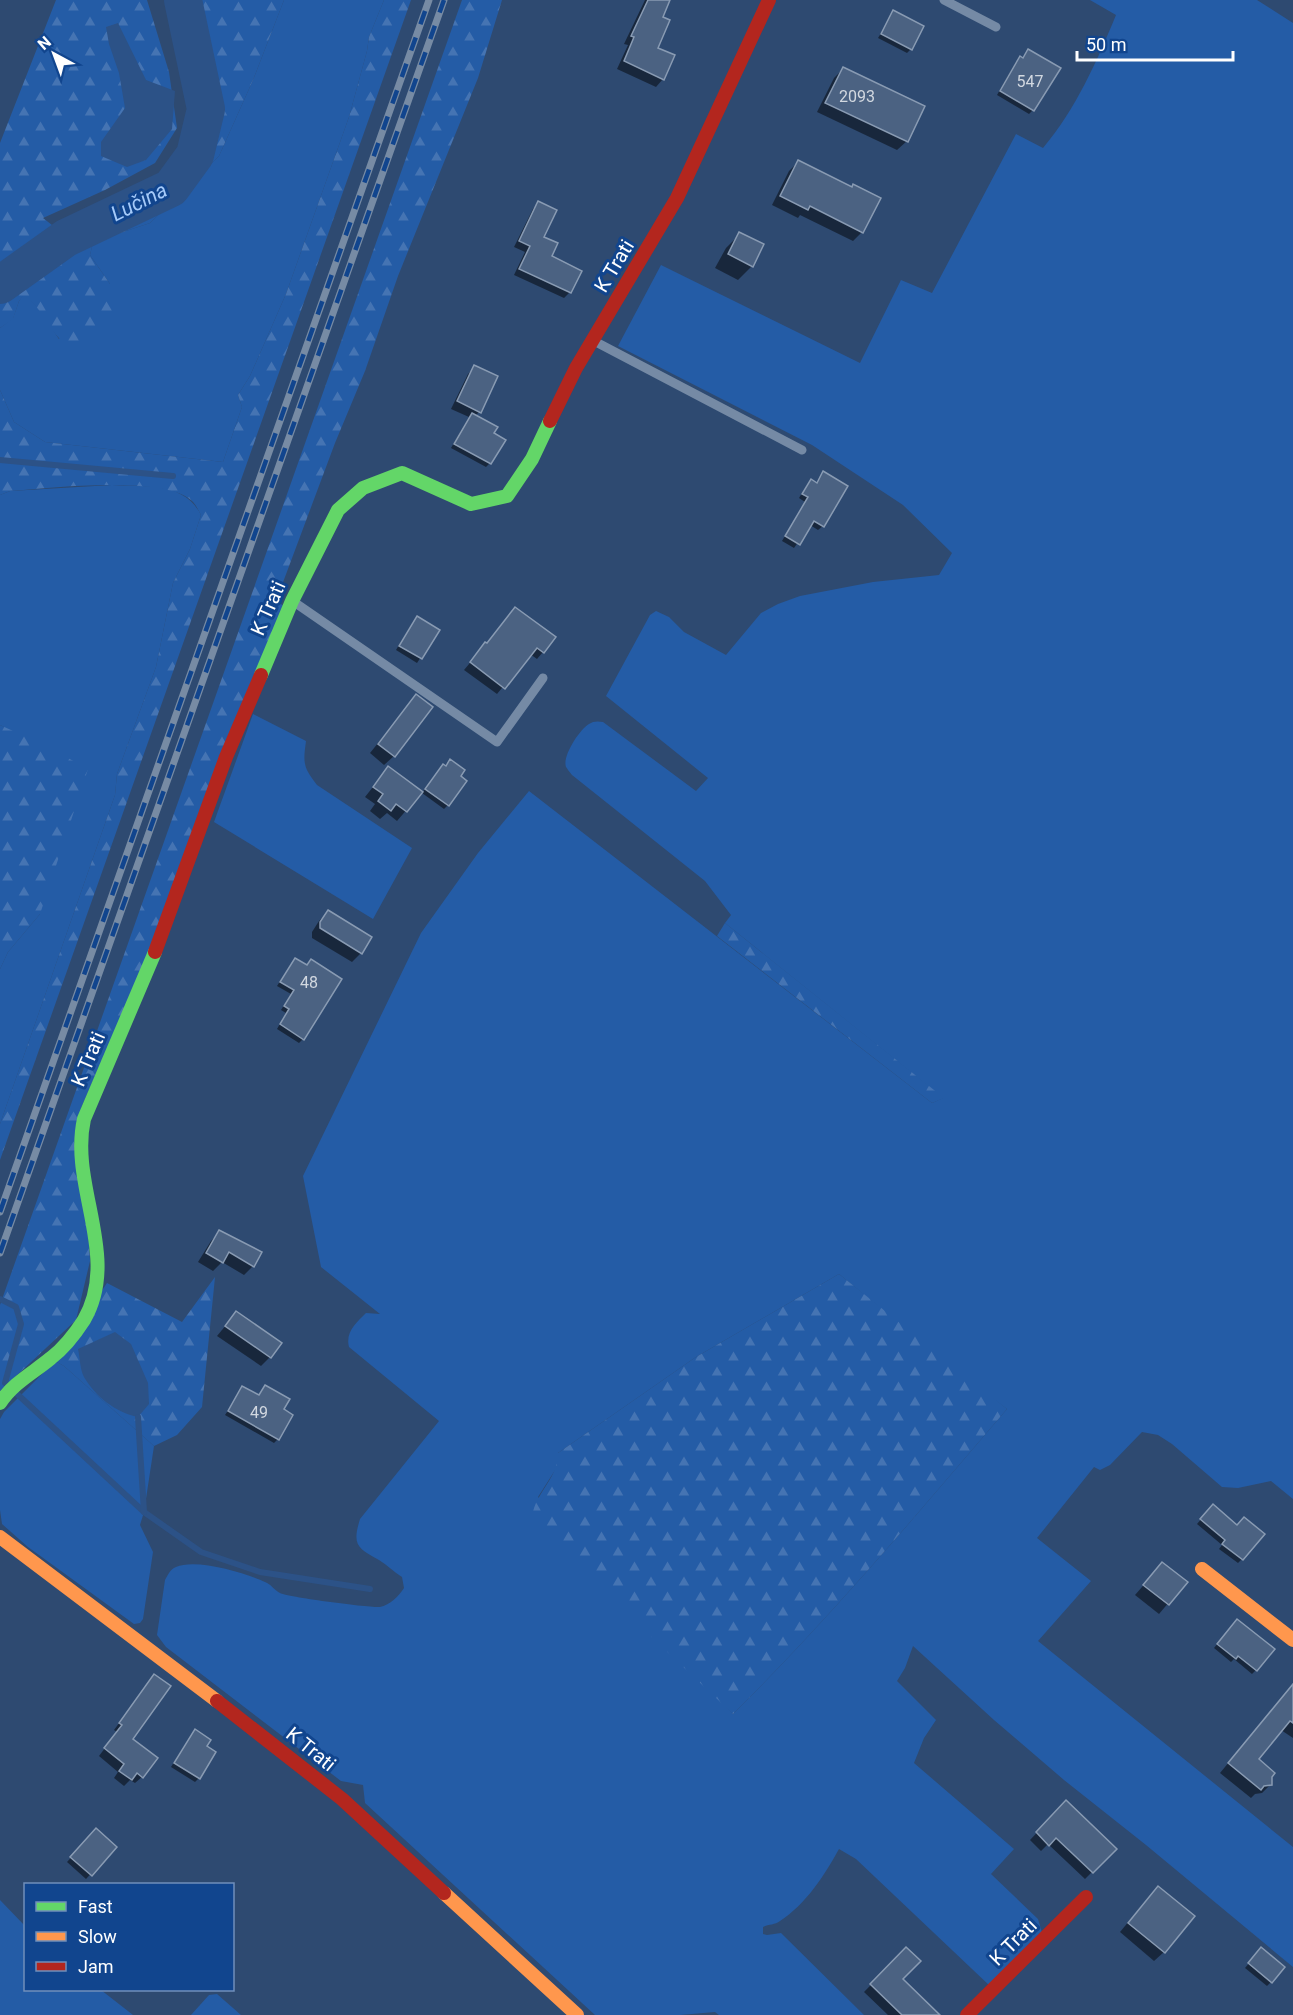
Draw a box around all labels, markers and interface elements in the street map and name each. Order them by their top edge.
north arrow [24,24,84,84]
scale bar [1077,24,1233,62]
text: N [34,32,55,54]
text: 50 m [1086,34,1126,55]
house number: 547 [1017,72,1043,91]
house number: 2093 [839,87,875,106]
water label: Lučina [107,178,171,226]
street label: K Trati [589,235,639,297]
street label: K Trati [245,577,291,639]
house number: 48 [300,973,318,992]
street label: K Trati [66,1028,110,1090]
house number: 49 [250,1403,268,1422]
street label: K Trati [281,1722,341,1776]
legend [24,1883,234,1991]
text: Fast [78,1896,113,1917]
street label: K Trati [984,1913,1042,1971]
text: Slow [78,1926,117,1947]
text: Jam [78,1956,114,1977]

